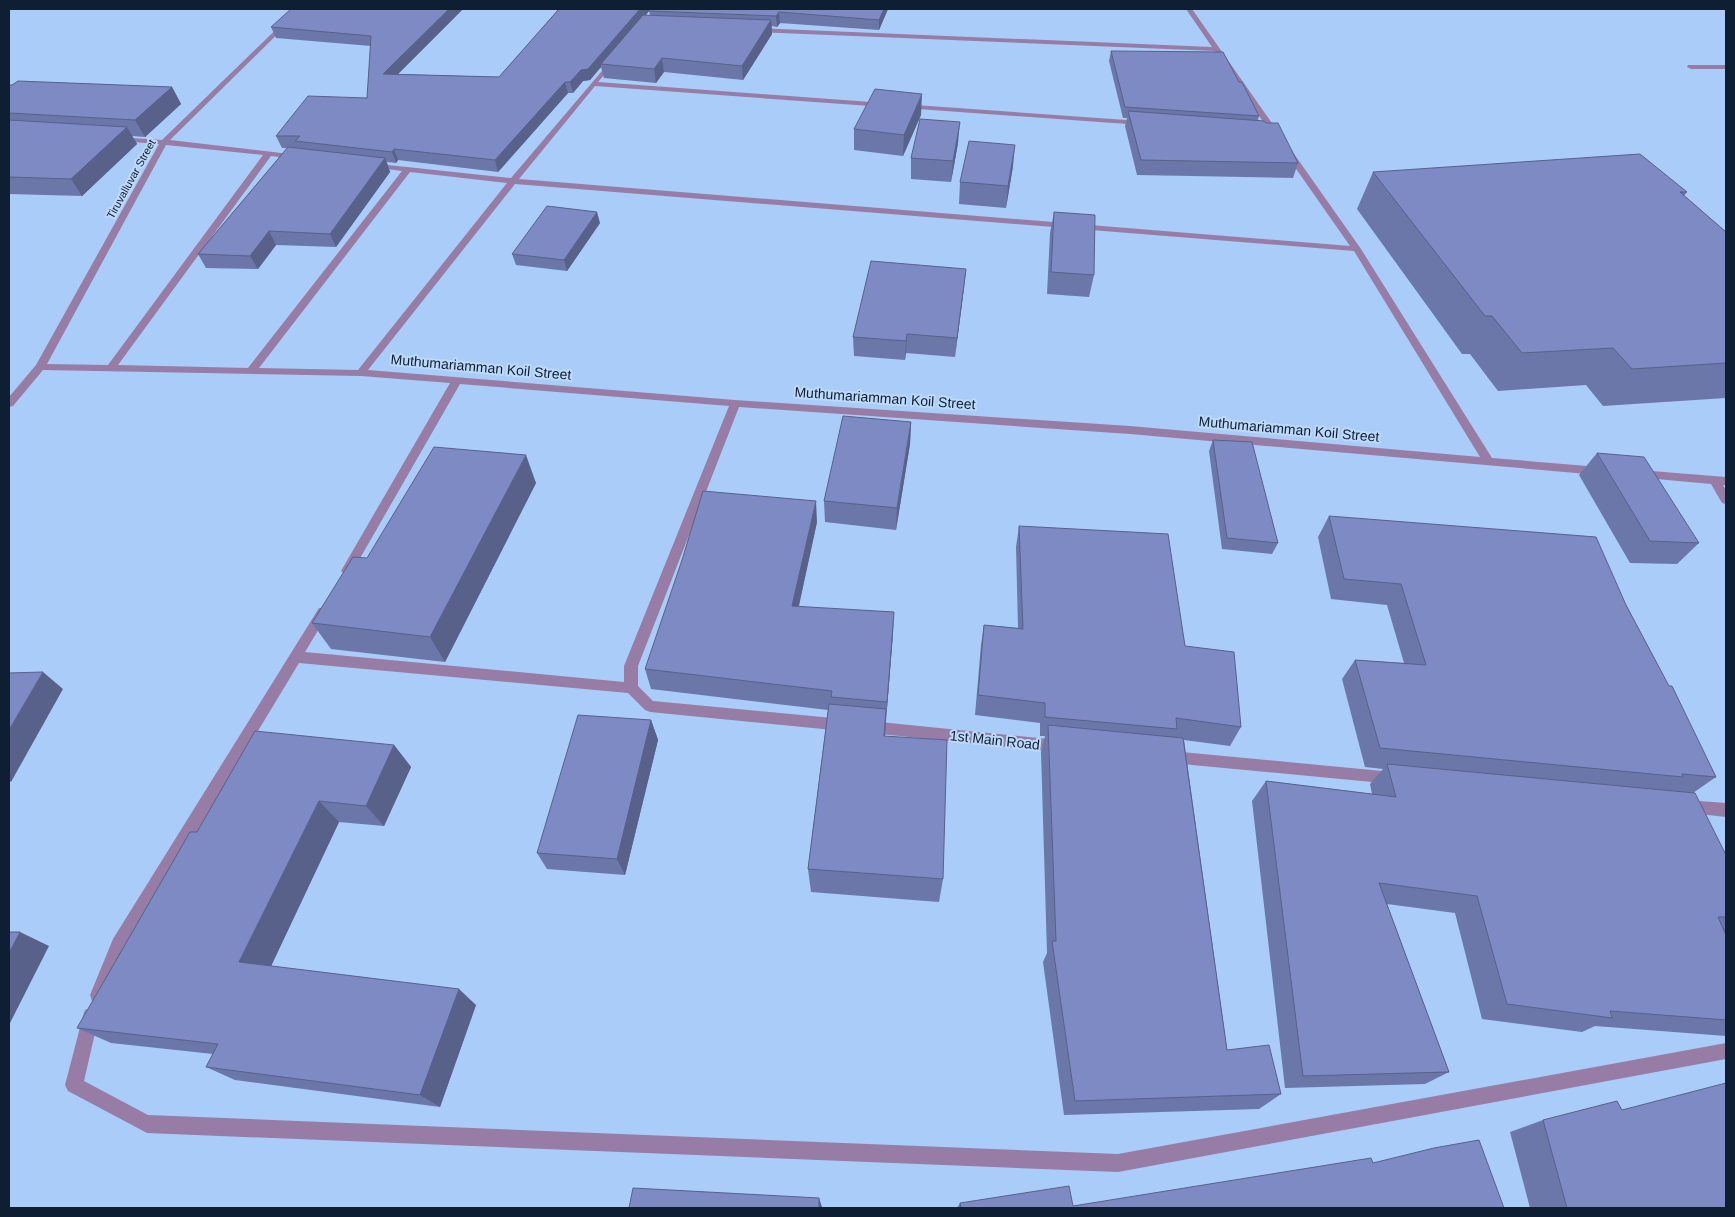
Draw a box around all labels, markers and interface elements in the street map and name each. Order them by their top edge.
street label: Tiruvalluvar Street [104,137,158,221]
street label: Muthumariamman Koil Street [390,351,572,383]
street label: Muthumariamman Koil Street [794,384,976,412]
street label: Muthumariamman Koil Street [1198,413,1380,445]
street label: 1st Main Road [949,727,1041,753]

